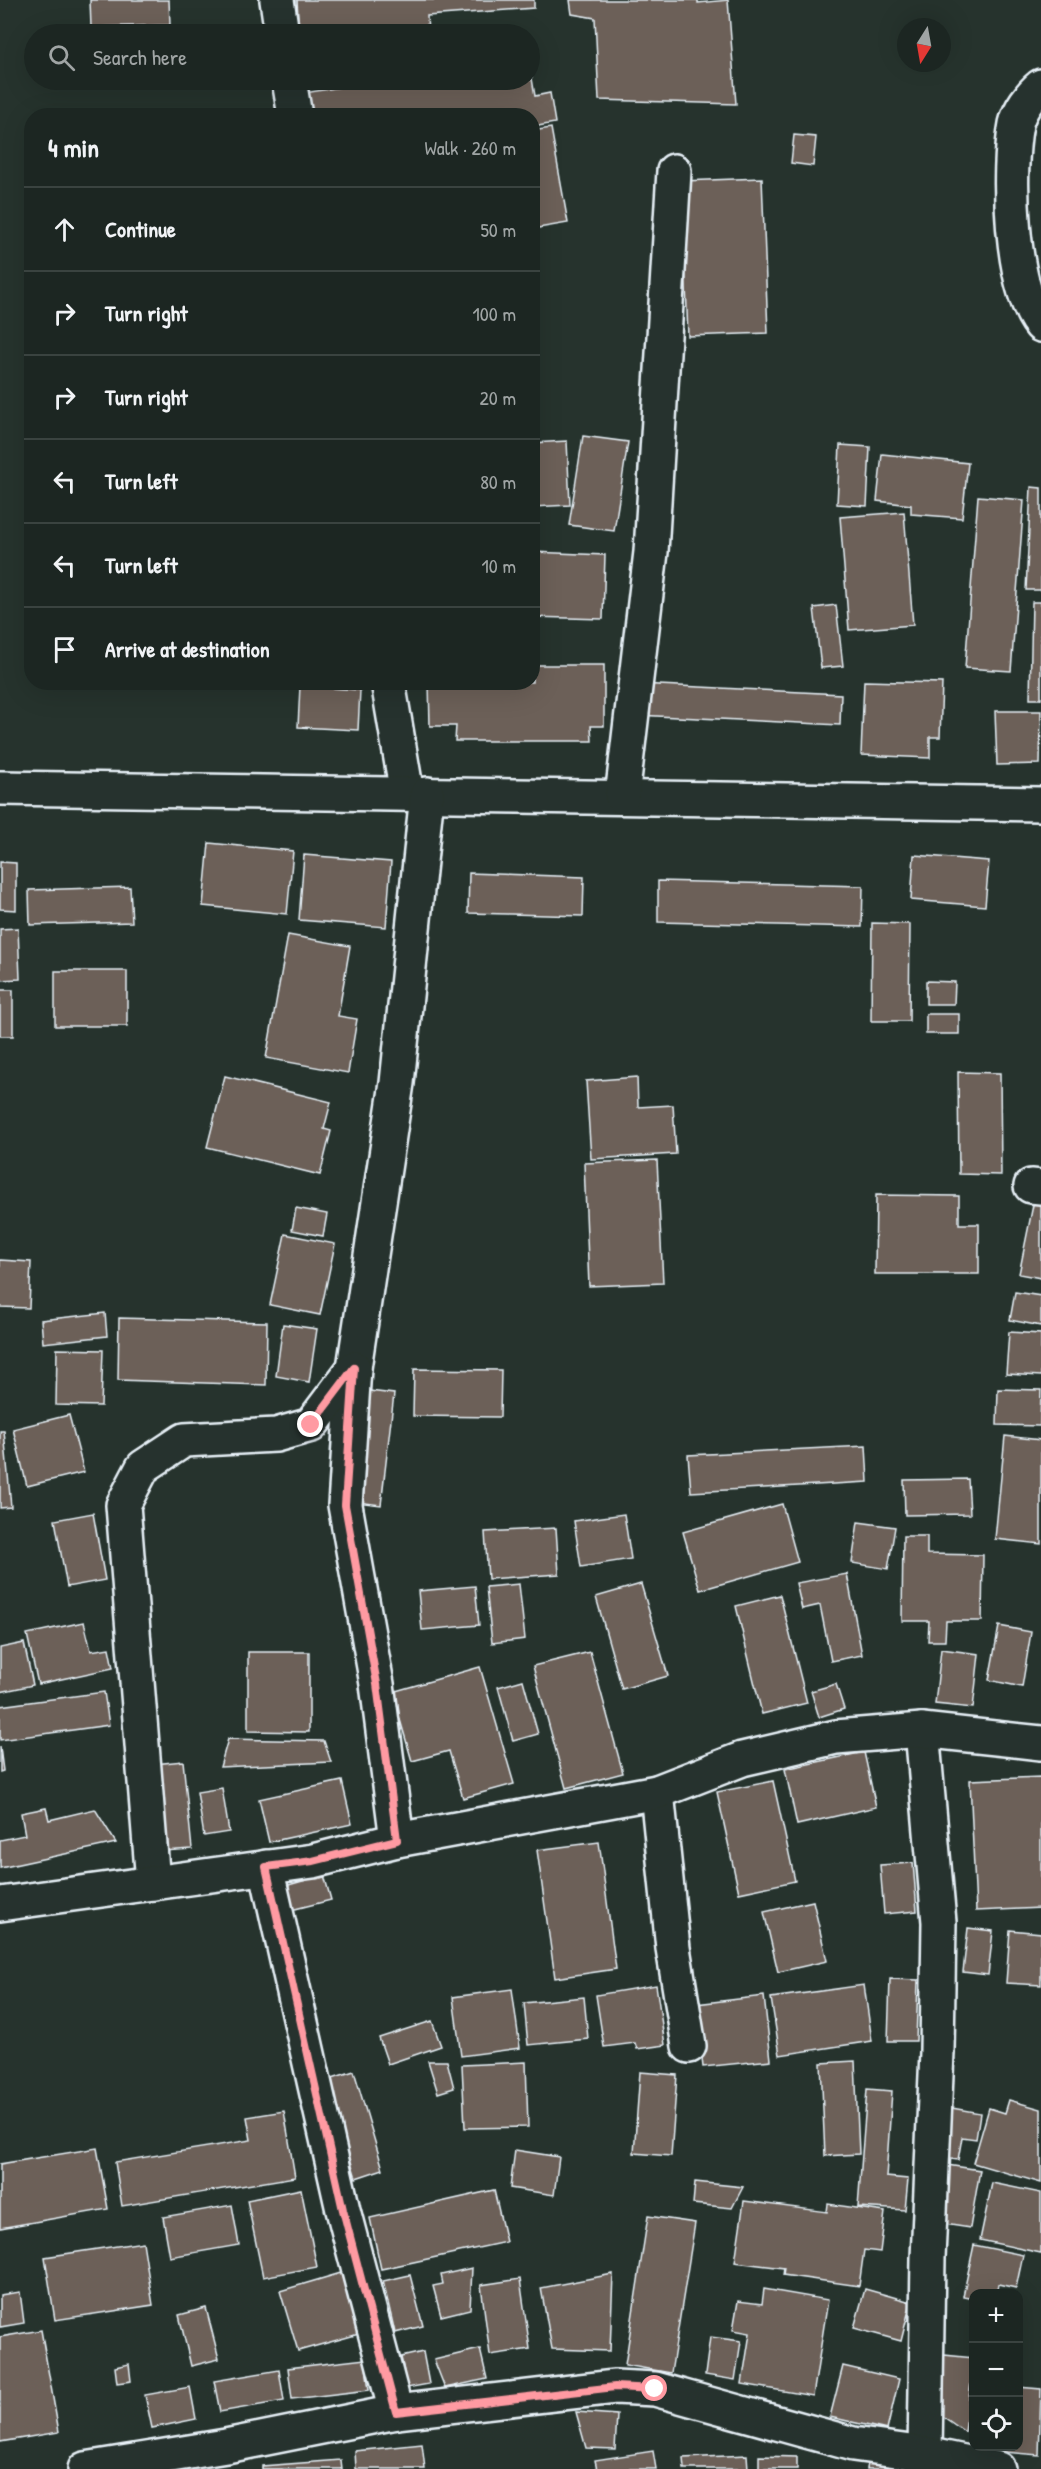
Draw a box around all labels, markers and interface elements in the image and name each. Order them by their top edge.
north arrow [897,18,951,72]
search box [24,24,540,90]
icon: search [45,41,78,74]
text: Search here [93,42,187,72]
text: 4 min [48,130,99,165]
text: Walk · 260 m [425,134,516,161]
icon: ahead [48,213,81,246]
text: Continue [105,214,176,244]
text: 50 m [480,216,516,243]
icon: right [48,297,81,330]
text: Turn right [105,298,188,328]
text: 100 m [473,300,516,327]
icon: right [48,381,81,414]
text: Turn right [105,382,188,412]
text: 20 m [479,384,516,411]
icon: left [48,465,81,498]
text: Turn left [105,466,178,496]
text: 80 m [480,468,516,495]
icon: left [48,549,81,582]
text: Turn left [105,550,178,580]
text: 10 m [482,552,516,579]
icon: arrive [48,633,81,666]
text: Arrive at destination [105,634,270,664]
route end [297,1411,323,1437]
map controls [969,2289,1023,2451]
button: + [969,2289,1023,2343]
button: − [969,2343,1023,2397]
route start [641,2375,667,2401]
button: locate [969,2397,1023,2451]

